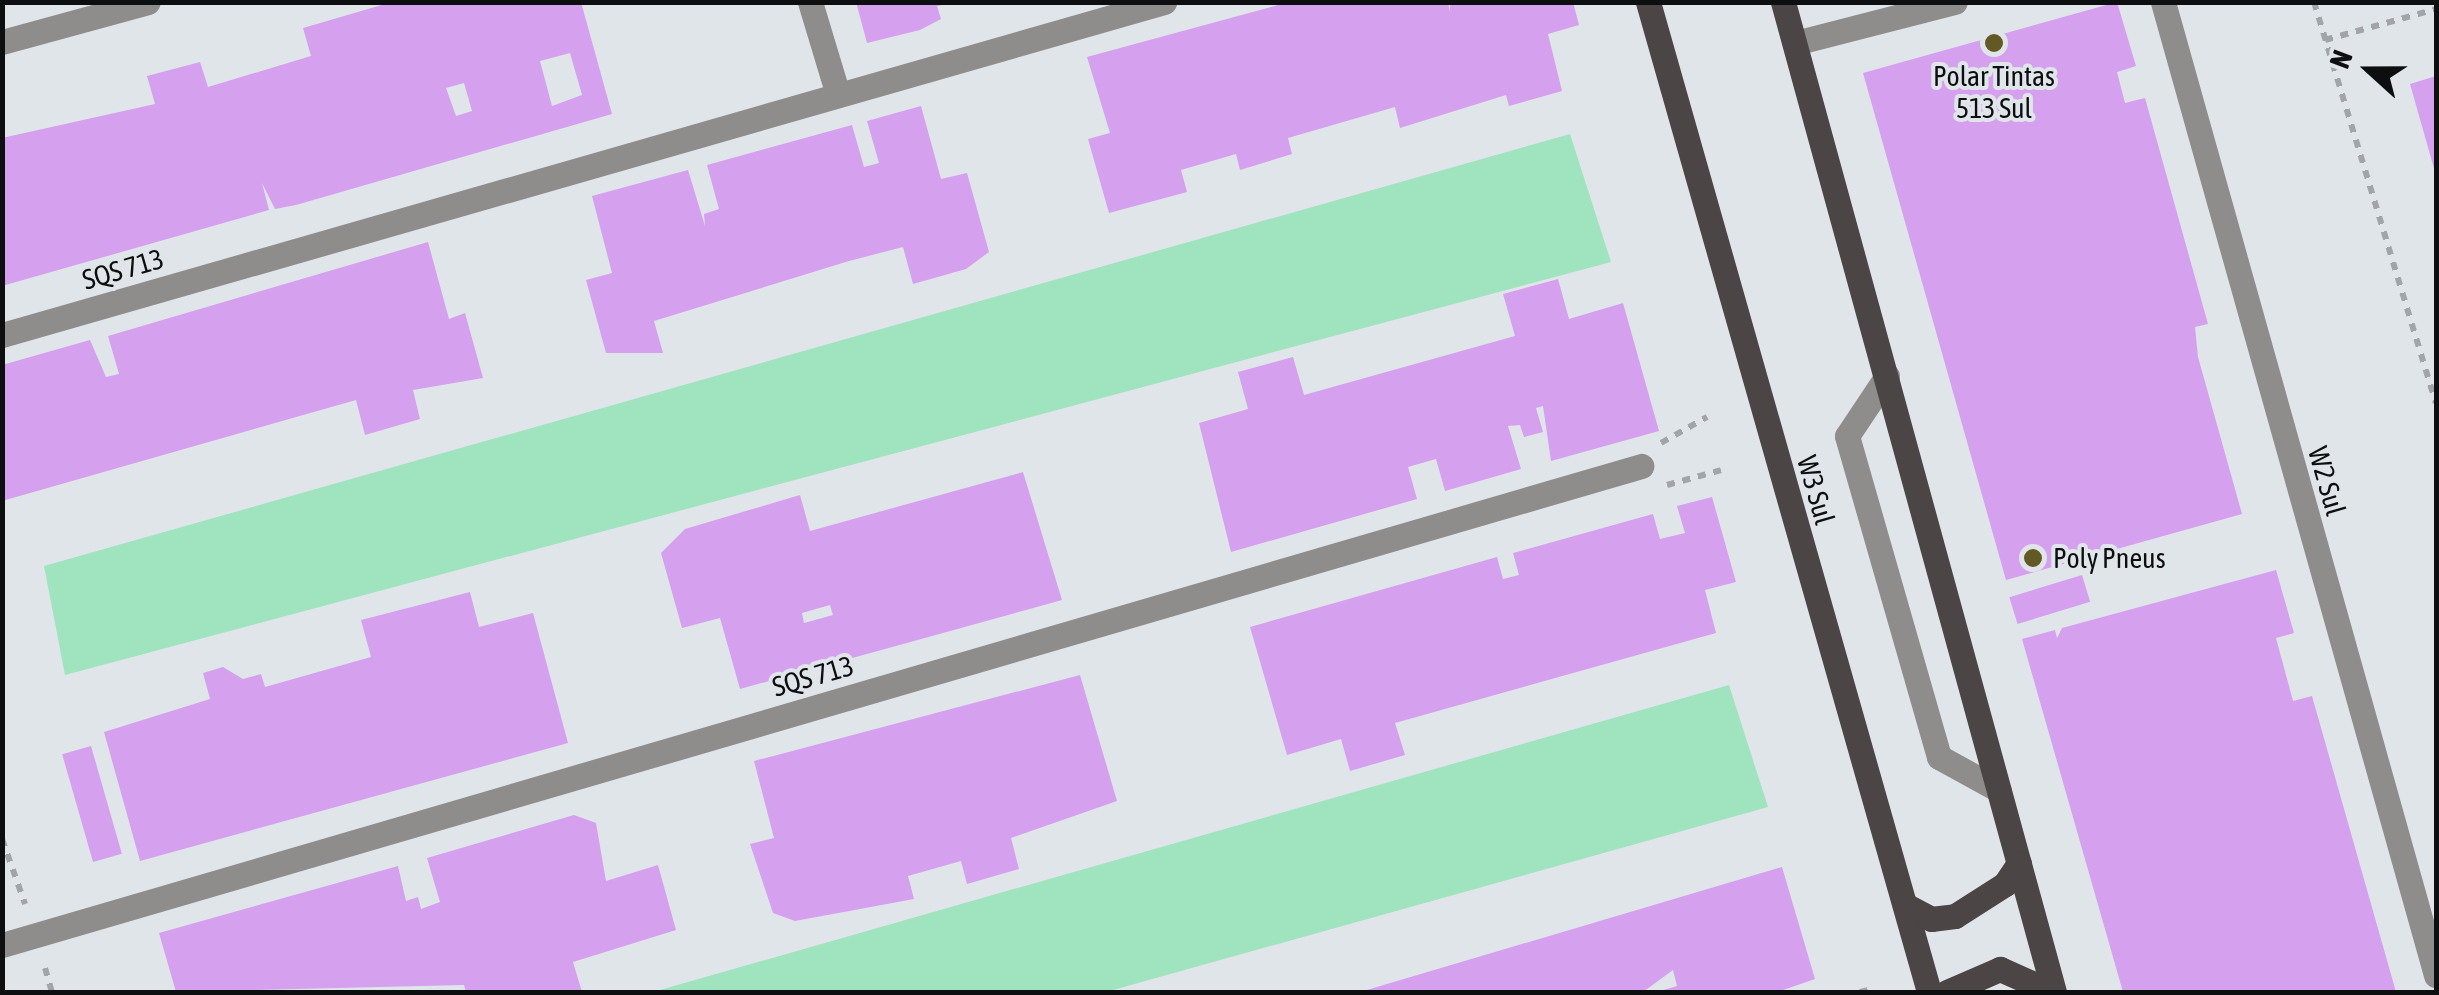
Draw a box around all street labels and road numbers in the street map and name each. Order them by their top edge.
street label: SQS 713 [78,241,168,297]
street label: W2 Sul [2301,443,2353,519]
street label: W3 Sul [1790,452,1842,528]
street label: SQS 713 [768,648,858,704]

